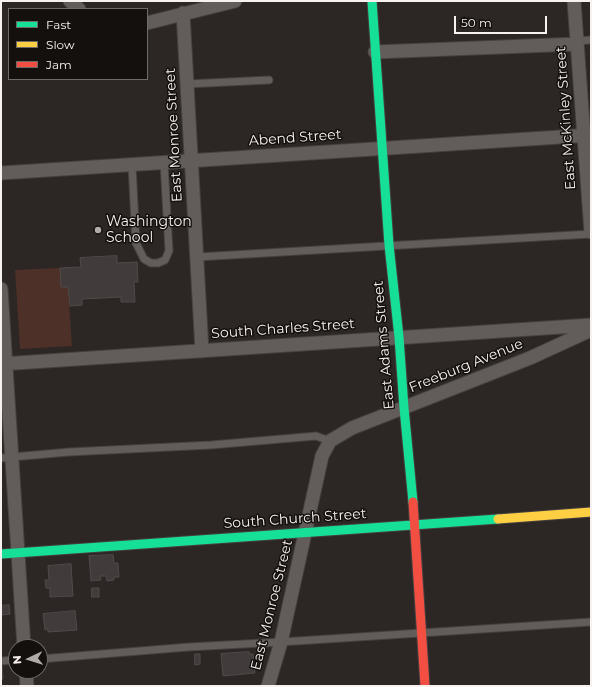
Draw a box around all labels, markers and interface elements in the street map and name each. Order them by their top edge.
legend [8,8,148,80]
scale bar [456,8,549,34]
text: 50 m [461,15,492,30]
text: Fast [46,17,71,32]
text: Slow [46,37,75,52]
street label: East McKinley Street [553,46,579,190]
text: Jam [46,57,72,72]
street label: East Monroe Street [162,68,186,202]
street label: Abend Street [248,126,342,150]
place label: Washington School [106,214,192,246]
marker: Washington School [93,225,103,235]
street label: East Adams Street [370,280,398,410]
street label: South Charles Street [211,316,355,342]
street label: Freeburg Avenue [407,335,525,397]
street label: South Church Street [223,506,367,532]
street label: East Monroe Street [248,538,296,672]
north arrow [8,639,48,679]
text: N [10,655,24,665]

